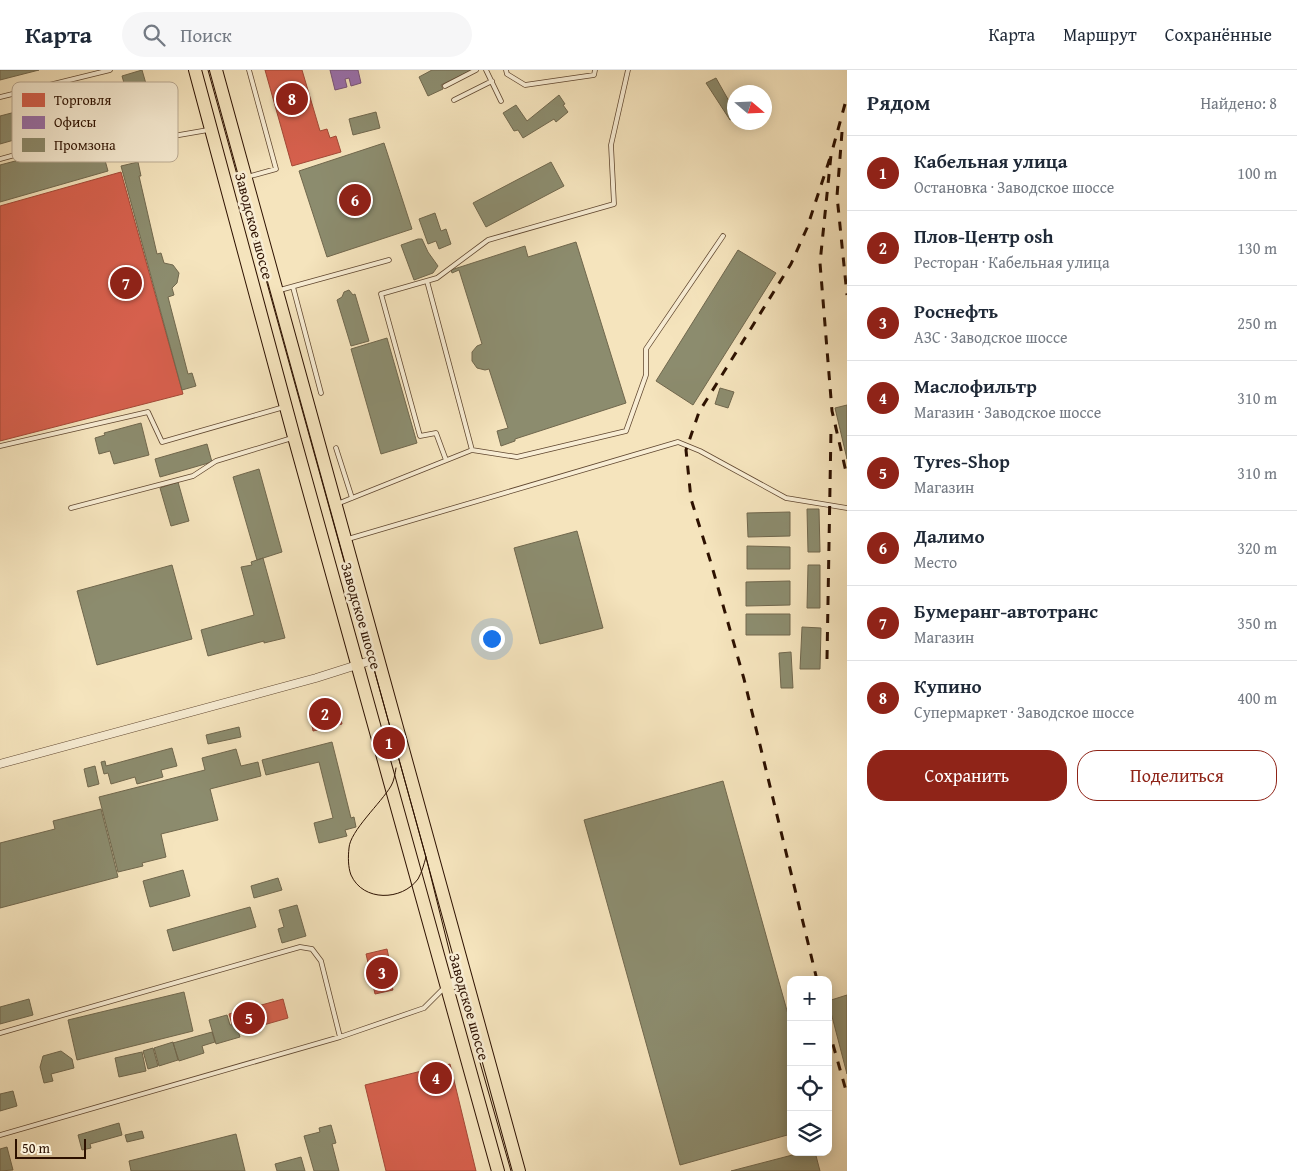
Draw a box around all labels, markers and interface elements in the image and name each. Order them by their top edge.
search box [122,12,472,57]
text: Карта [25,17,92,52]
icon: search [140,21,168,49]
text: Поиск [180,21,232,49]
text: Карта [989,21,1035,48]
text: Маршрут [1063,21,1137,48]
text: Сохранённые [1165,21,1272,48]
pin: 8 [276,80,308,118]
legend [12,82,178,162]
north arrow [727,85,772,130]
text: Рядом [867,87,930,118]
text: Торговля [54,90,111,110]
text: Найдено: 8 [1200,91,1277,115]
text: Офисы [54,112,96,132]
text: Промзона [54,135,116,155]
text: Кабельная улица [914,147,1068,175]
text: 1 [879,161,887,185]
text: 100 m [1237,161,1277,185]
street label: Заводское шоссе [230,170,279,282]
text: Остановка · Заводское шоссе [914,175,1114,199]
pin: 6 [339,181,371,219]
text: Плов-Центр osh [914,222,1054,250]
text: 2 [879,236,887,260]
text: 130 m [1237,236,1277,260]
text: Ресторан · Кабельная улица [914,250,1110,274]
pin: 7 [110,264,142,302]
text: Роснефть [914,297,998,325]
text: 3 [879,311,887,335]
text: 250 m [1237,311,1277,335]
text: АЗС · Заводское шоссе [914,325,1068,349]
text: Маслофильтр [914,372,1037,400]
text: 4 [879,386,887,410]
text: 310 m [1237,386,1277,410]
text: Магазин · Заводское шоссе [914,400,1101,424]
text: Tyres-Shop [914,447,1010,475]
text: 5 [879,461,887,485]
text: 310 m [1237,461,1277,485]
text: Магазин [914,475,974,499]
text: Далимо [914,522,985,550]
text: 6 [879,536,887,560]
text: 320 m [1237,536,1277,560]
text: Место [914,550,957,574]
street label: Заводское шоссе [336,560,387,672]
text: Бумеранг-автотранс [914,597,1098,625]
text: 7 [879,611,887,635]
text: 350 m [1237,611,1277,635]
text: Магазин [914,625,974,649]
your location [479,626,505,652]
text: Купино [914,672,982,700]
text: 8 [879,686,887,710]
text: 400 m [1237,686,1277,710]
pin: 2 [309,695,341,733]
text: Супермаркет · Заводское шоссе [914,700,1134,724]
pin: 1 [373,724,405,762]
button: Сохранить [867,750,1067,801]
button: Поделиться [1077,750,1277,801]
street label: Заводское шоссе [444,951,495,1063]
pin: 3 [366,954,398,992]
map controls [787,976,832,1156]
button: + [787,976,832,1021]
pin: 5 [233,999,265,1037]
button: − [787,1021,832,1066]
pin: 4 [420,1059,452,1097]
button: locate [787,1066,832,1111]
button: layers [787,1111,832,1156]
scale bar [15,1136,86,1159]
text: 50 m [22,1138,50,1158]

